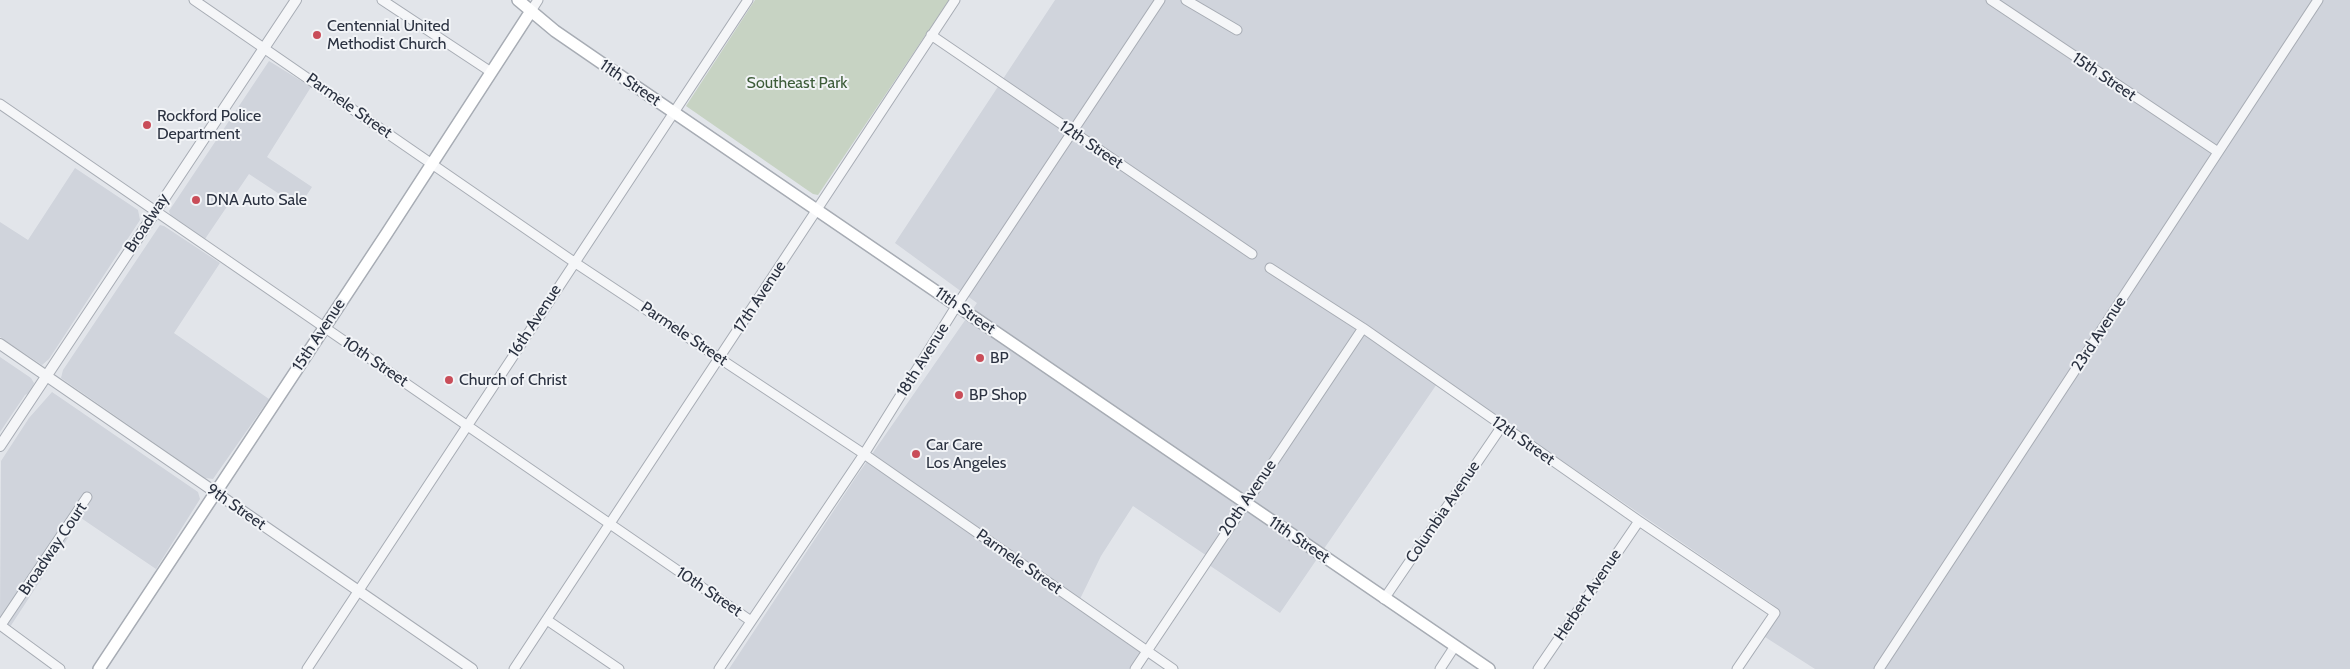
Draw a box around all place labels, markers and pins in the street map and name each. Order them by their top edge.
place label: Centennial United Methodist Church [327,16,450,54]
marker: Centennial United Methodist Church [311,29,323,41]
place label: Rockford Police Department [157,106,261,144]
marker: Rockford Police Department [141,119,153,131]
place label: DNA Auto Sale [206,190,307,210]
marker: DNA Auto Sale [190,194,202,206]
place label: BP [990,348,1009,368]
marker: BP [974,352,986,364]
place label: Church of Christ [459,370,567,390]
marker: Church of Christ [443,374,455,386]
place label: BP Shop [969,385,1027,405]
marker: BP Shop [953,389,965,401]
place label: Car Care Los Angeles [926,435,1006,473]
marker: Car Care Los Angeles [910,448,922,460]

